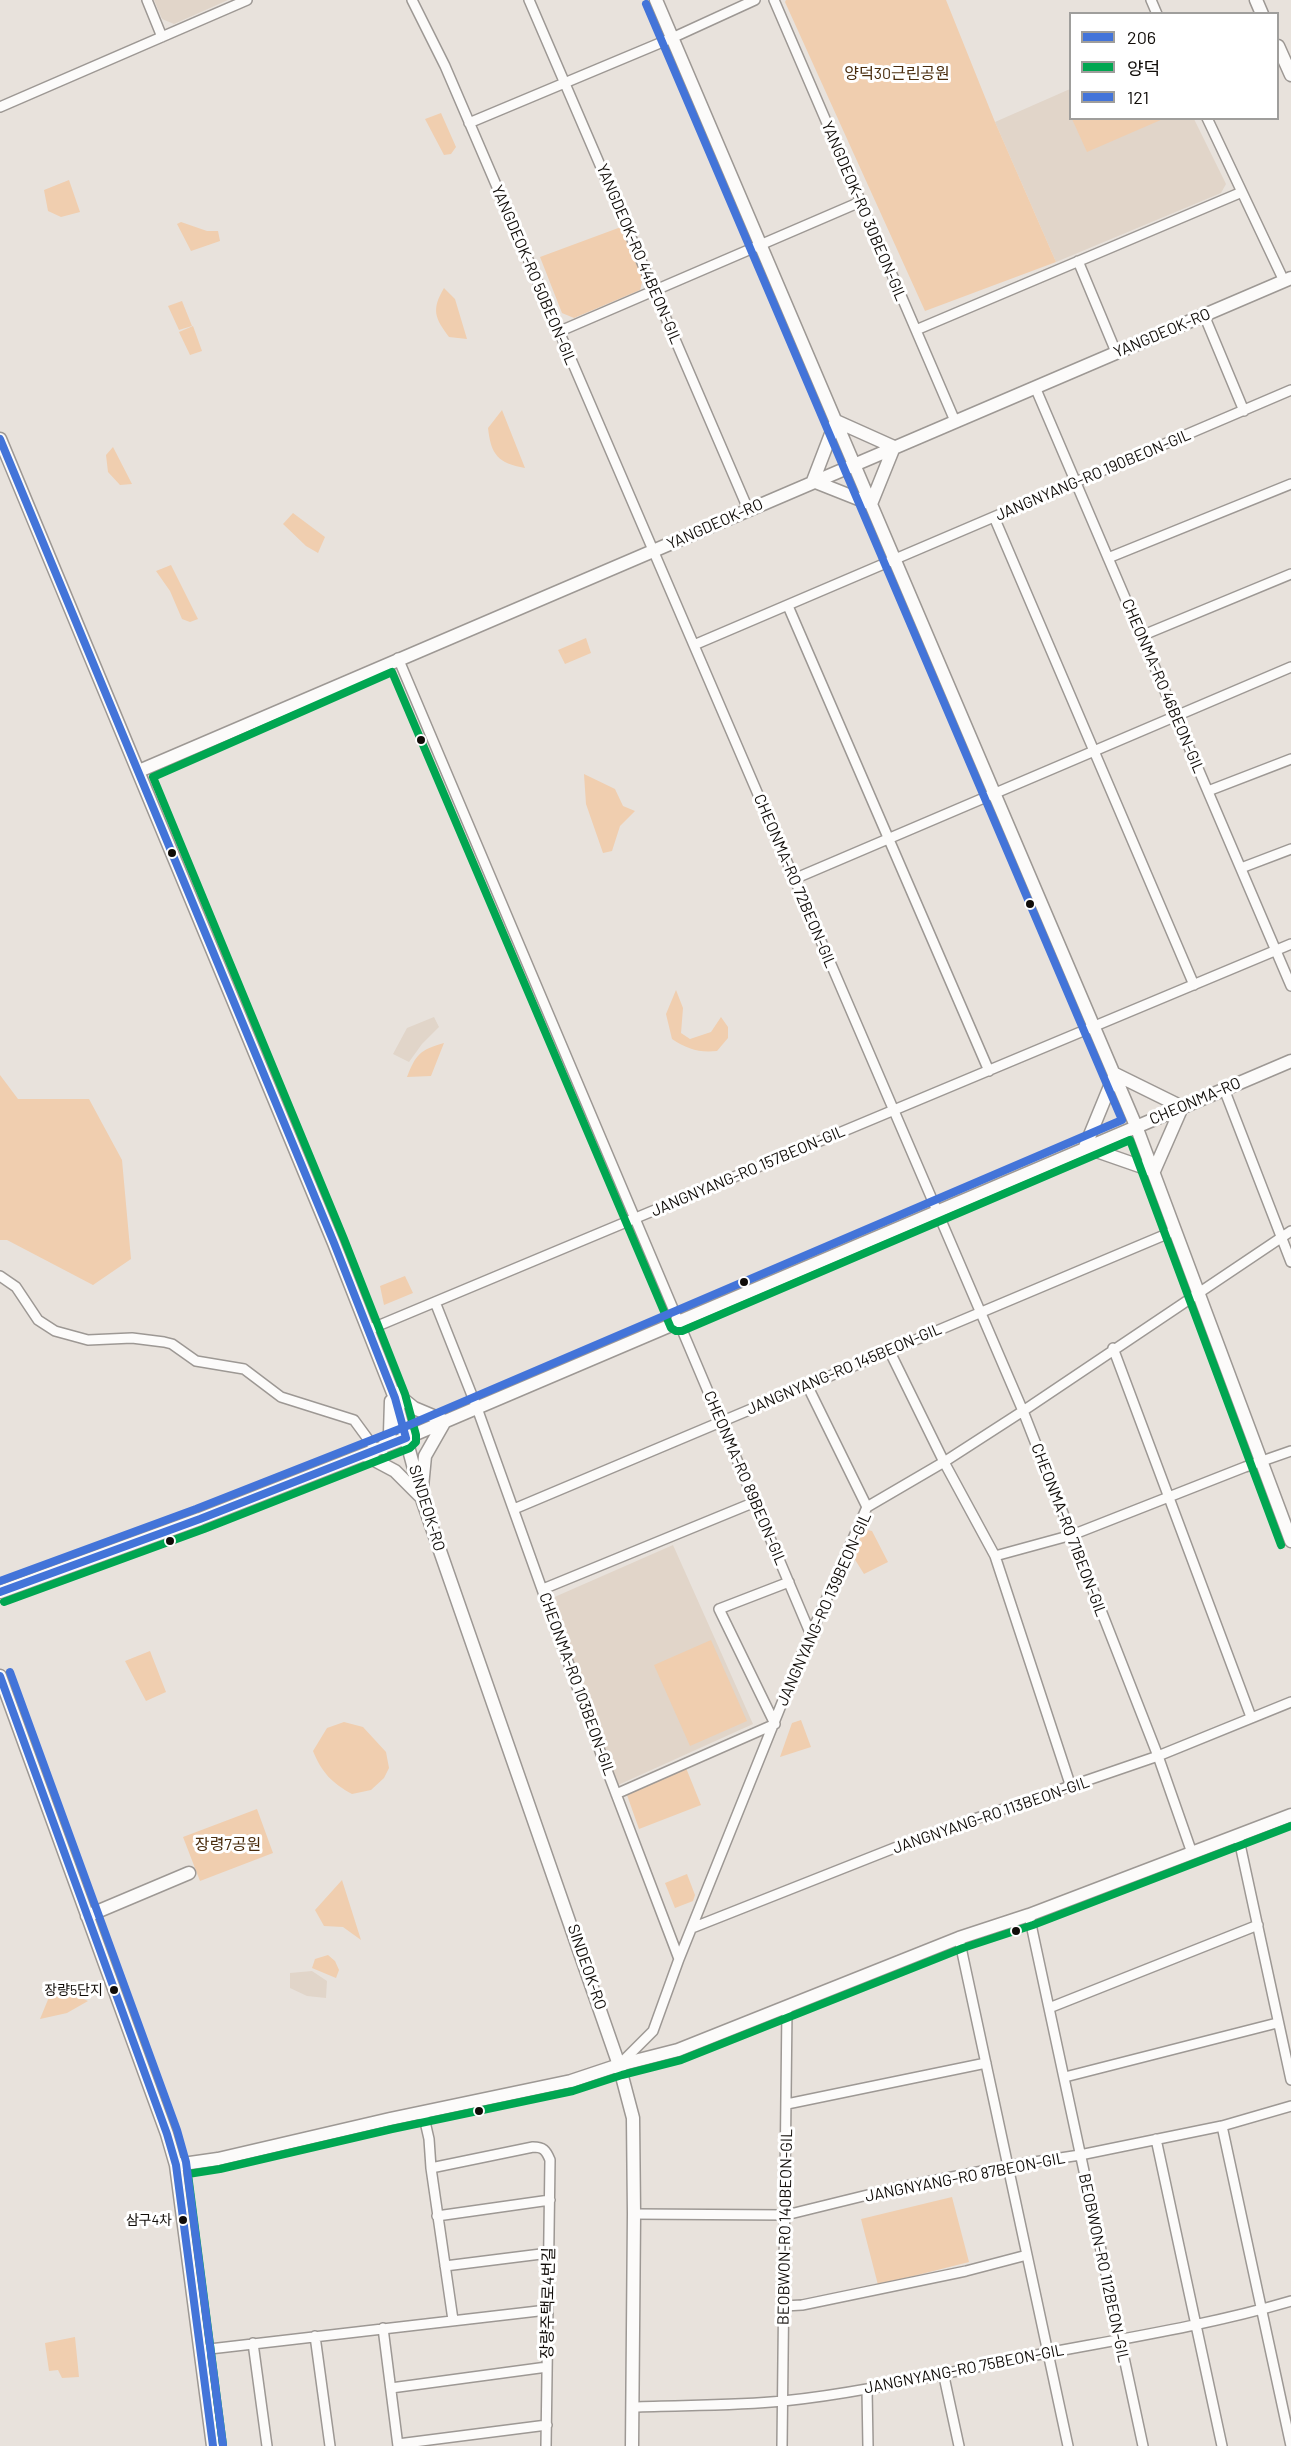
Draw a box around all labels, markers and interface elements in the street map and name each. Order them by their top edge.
legend [1069,12,1279,120]
text: 206 [1127,26,1156,48]
text: 양덕 [1127,57,1160,79]
park label: 양덕30근린공원 [844,64,950,84]
text: 121 [1127,86,1149,108]
street label: YANGDEOK-RO 30BEON-GIL [817,118,911,304]
street label: YANGDEOK-RO 44BEON-GIL [592,161,686,347]
street label: YANGDEOK-RO 50BEON-GIL [487,182,581,368]
street label: YANGDEOK-RO [1111,304,1213,362]
street label: JANGNYANG-RO 190BEON-GIL [992,425,1194,525]
street label: YANGDEOK-RO [664,494,766,554]
street label: CHEONMA-RO 46BEON-GIL [1117,596,1209,776]
unlabelled marker [415,734,427,746]
street label: CHEONMA-RO 72BEON-GIL [750,791,840,971]
unlabelled marker [166,847,178,859]
unlabelled marker [1024,898,1036,910]
street label: CHEONMA-RO [1146,1073,1244,1129]
street label: JANGNYANG-RO 157BEON-GIL [648,1121,848,1221]
unlabelled marker [738,1276,750,1288]
street label: JANGNYANG-RO 145BEON-GIL [744,1319,944,1419]
street label: CHEONMA-RO 89BEON-GIL [700,1388,790,1568]
street label: CHEONMA-RO 71BEON-GIL [1027,1441,1111,1619]
street label: SINDEOK-RO [405,1463,449,1553]
street label: JANGNYANG-RO 139BEON-GIL [773,1509,875,1709]
unlabelled marker [164,1535,176,1547]
street label: CHEONMA-RO 103BEON-GIL [535,1590,619,1778]
street label: JANGNYANG-RO 113BEON-GIL [890,1772,1092,1858]
park label: 장령7공원 [195,1835,261,1855]
street label: SINDEOK-RO [563,1922,611,2012]
unlabelled marker [1010,1925,1022,1937]
place label: 장량5단지 [44,1982,103,1998]
marker: 장량5단지 [108,1984,120,1996]
unlabelled marker [473,2105,485,2117]
street label: BEOBWON-RO 140BEON-GIL [774,2129,796,2325]
street label: JANGNYANG-RO 87BEON-GIL [863,2148,1067,2206]
street label: BEOBWON-RO 112BEON-GIL [1075,2172,1133,2364]
place label: 삼구4차 [126,2212,172,2228]
marker: 삼구4차 [177,2214,189,2226]
street label: 장량주택로4번길 [537,2247,559,2359]
street label: JANGNYANG-RO 75BEON-GIL [862,2340,1066,2398]

